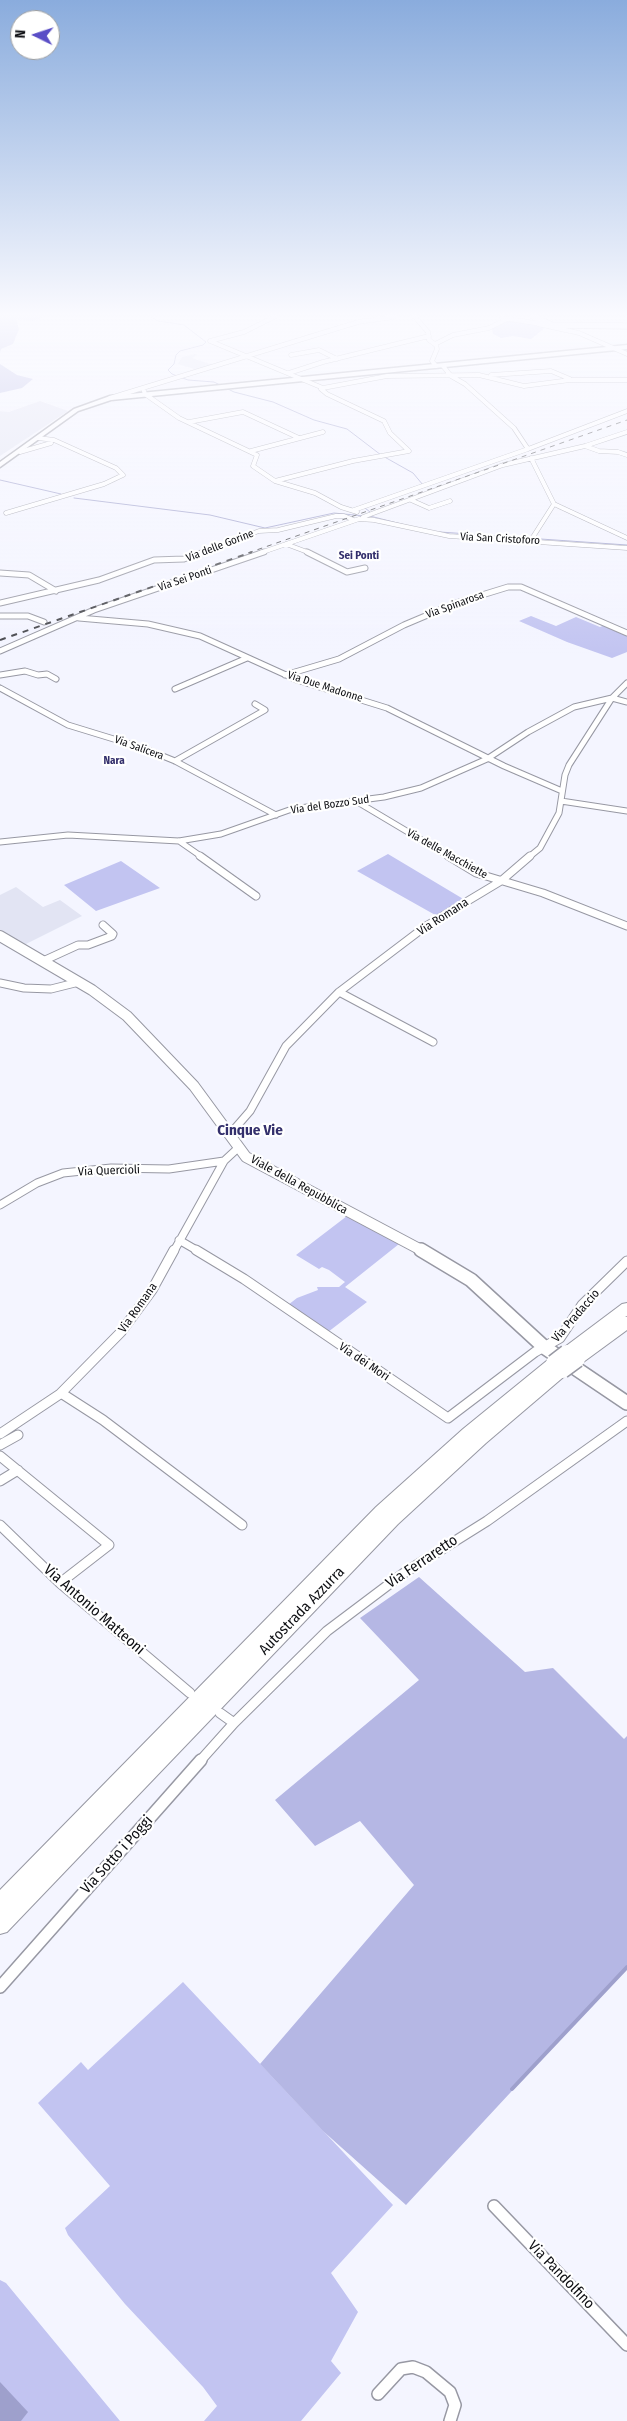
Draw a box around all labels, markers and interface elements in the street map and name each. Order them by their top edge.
north arrow [10,10,60,60]
text: N [12,29,29,39]
street label: Via delle Gorine [184,527,256,565]
street label: Via San Cristoforo [460,530,540,548]
district label: Sei Ponti [339,549,379,563]
street label: Via Sei Ponti [156,564,214,594]
street label: Via Spinarosa [424,588,486,622]
street label: Via Due Madonne [286,669,364,705]
street label: Via Salicera [113,733,165,763]
district label: Nara [103,754,125,768]
street label: Via del Bozzo Sud [290,793,370,817]
street label: Via delle Macchiette [404,826,490,882]
street label: Via Romana [415,895,471,939]
district label: Cinque Vie [217,1122,283,1140]
street label: Viale della Repubblica [248,1152,350,1218]
street label: Via Quercioli [78,1163,140,1179]
street label: Via Romana [116,1280,160,1336]
street label: Via Pradaccio [549,1287,603,1345]
street label: Via dei Mori [336,1340,392,1384]
street label: Via Ferraretto [383,1531,461,1593]
street label: Via Antonio Matteoni [40,1561,148,1659]
street label: Autostrada Azzurra [255,1563,349,1659]
street label: Via Sotto i Poggi [77,1812,157,1898]
street label: Via Pandolfino [524,2237,598,2313]

